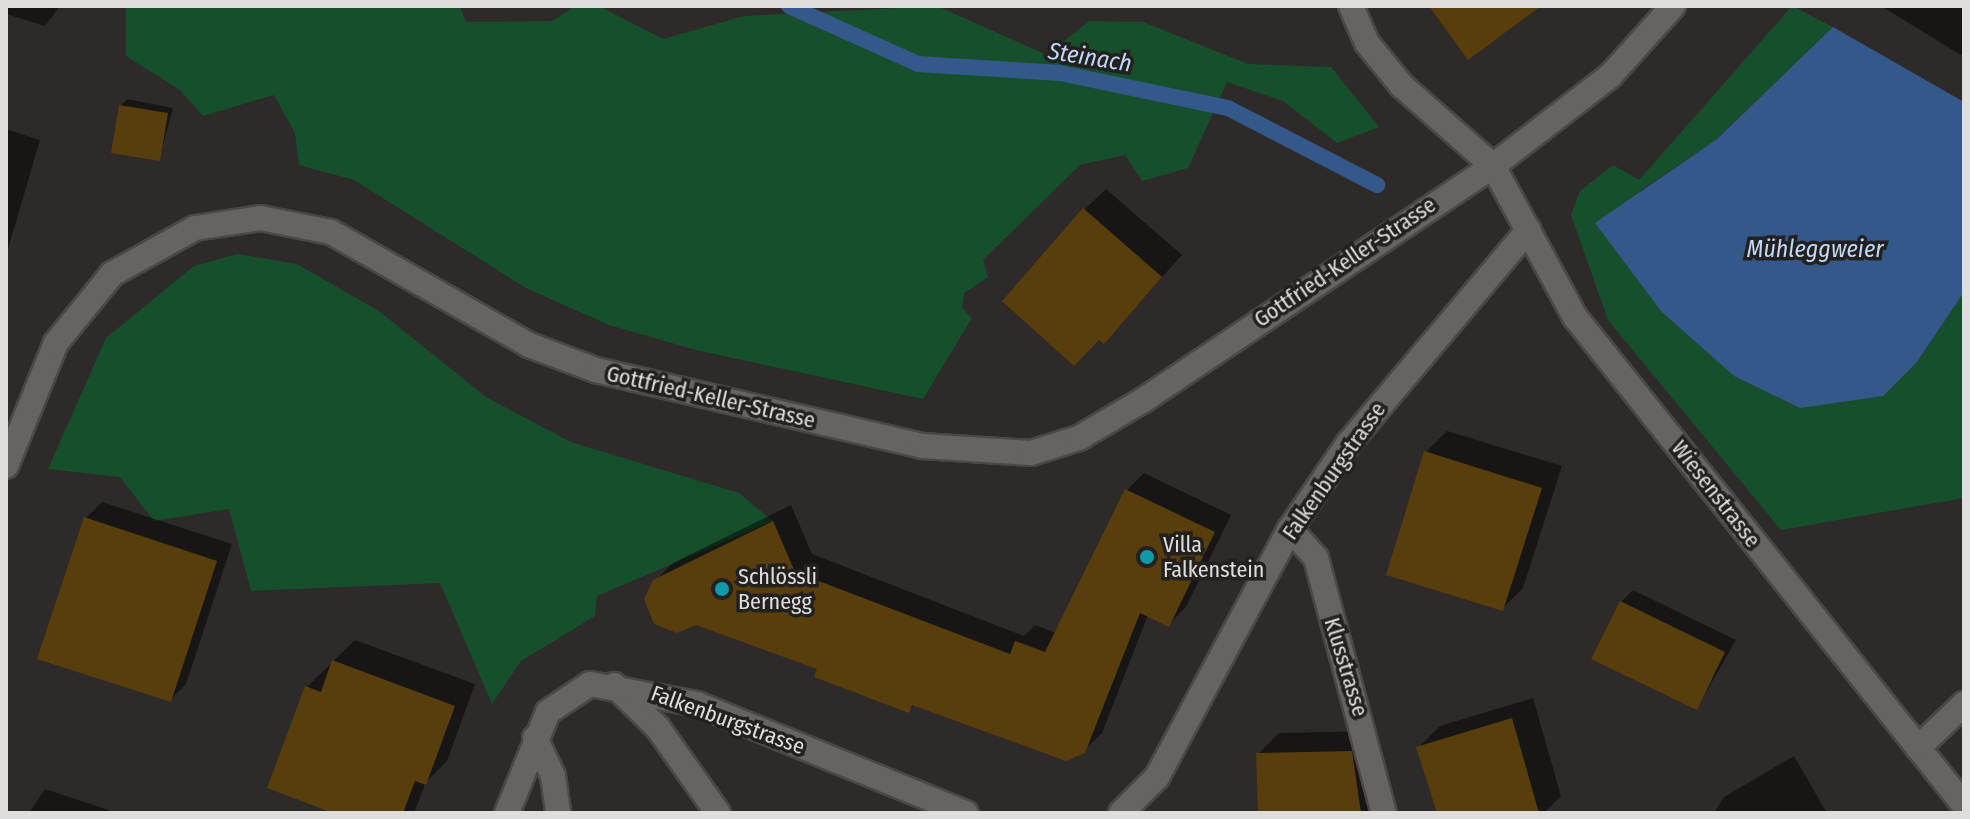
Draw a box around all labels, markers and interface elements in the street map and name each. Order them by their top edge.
water label: Steinach [1046,37,1134,79]
street label: Gottfried-Keller-Strasse [1249,191,1441,333]
water label: Mühleggweier [1746,236,1884,264]
street label: Gottfried-Keller-Strasse [604,360,818,434]
street label: Falkenburgstrasse [1277,397,1391,545]
street label: Wiesenstrasse [1666,435,1766,553]
place label: Villa Falkenstein [1163,531,1264,582]
marker: Villa Falkenstein [1138,548,1156,566]
place label: Schlössli Bernegg [738,563,817,614]
marker: Schlössli Bernegg [713,580,731,598]
street label: Klusstrasse [1318,614,1374,720]
street label: Falkenburgstrasse [648,680,808,760]

